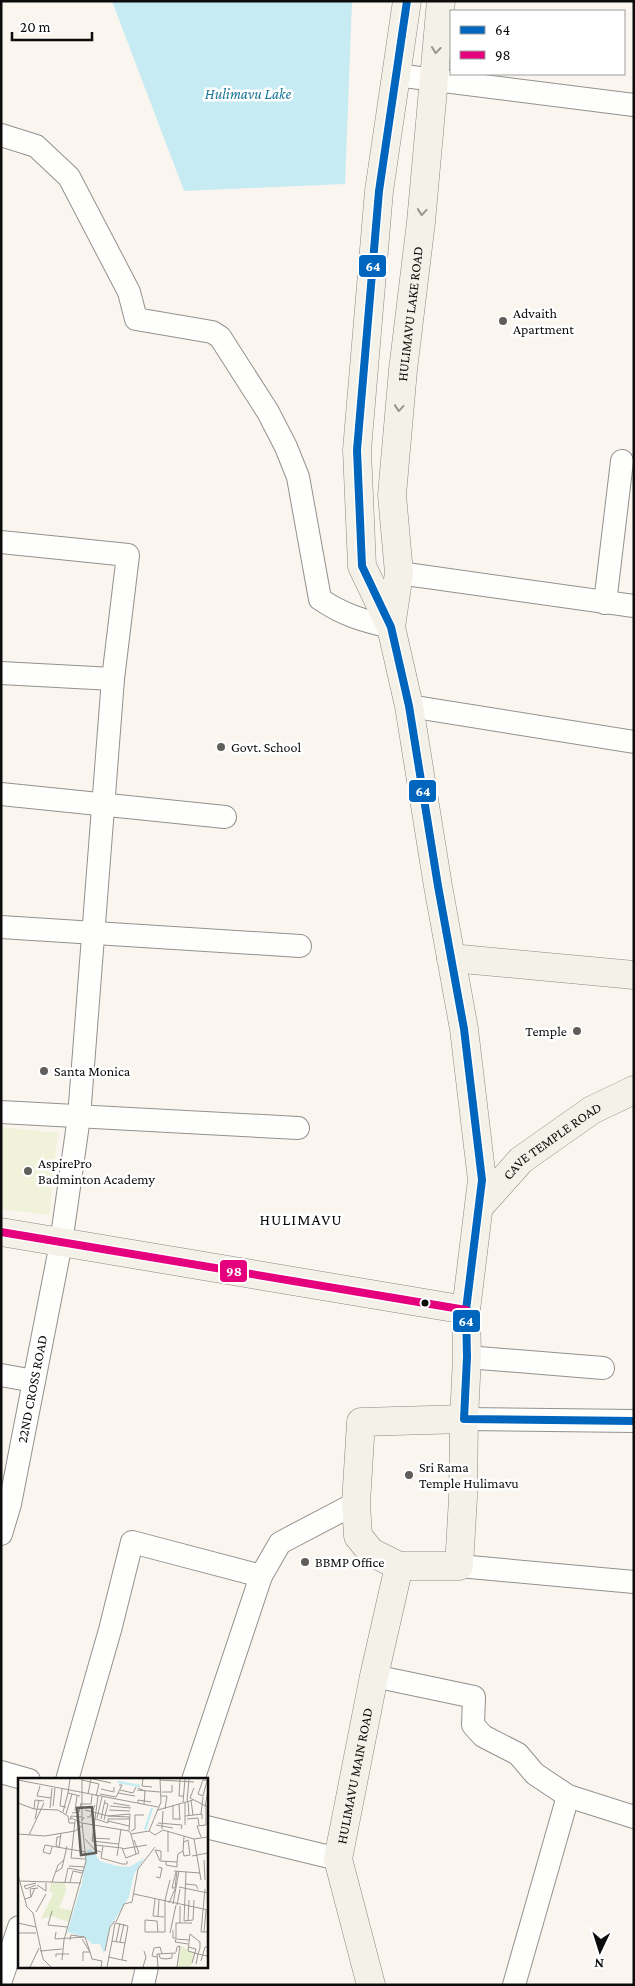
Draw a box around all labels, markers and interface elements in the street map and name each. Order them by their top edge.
scale bar [12,10,92,42]
legend [450,10,625,75]
text: 20 m [20,19,51,35]
text: 64 [495,22,510,38]
one-way arrow [431,46,442,54]
text: 98 [495,47,511,63]
water label: Hulimavu Lake [205,86,291,102]
one-way arrow [417,208,428,216]
street label: HULIMAVU LAKE ROAD [394,245,426,382]
line badge: 64 [358,254,387,278]
text: 64 [365,258,381,274]
place label: Advaith Apartment [513,305,574,337]
marker: Advaith Apartment [497,315,509,327]
one-way arrow [394,404,405,412]
place label: Govt. School [231,739,301,755]
marker: Govt. School [215,741,227,753]
line badge: 64 [408,779,437,803]
text: 64 [415,783,431,799]
place label: Temple [525,1023,567,1039]
marker: Temple [571,1025,583,1037]
place label: Santa Monica [54,1063,131,1079]
marker: Santa Monica [38,1065,50,1077]
street label: CAVE TEMPLE ROAD [500,1099,604,1183]
place label: AspirePro Badminton Academy [38,1155,156,1187]
marker: AspirePro Badminton Academy [22,1165,34,1177]
district label: HULIMAVU [259,1211,343,1228]
line badge: 98 [219,1259,248,1283]
text: 98 [226,1263,242,1279]
unlabelled marker [420,1298,430,1308]
line badge: 64 [452,1309,481,1333]
text: 64 [458,1313,474,1329]
street label: 22ND CROSS ROAD [14,1334,50,1444]
place label: Sri Rama Temple Hulimavu [419,1459,519,1491]
marker: Sri Rama Temple Hulimavu [403,1469,415,1481]
place label: BBMP Office [315,1554,384,1570]
marker: BBMP Office [299,1556,311,1568]
street label: HULIMAVU MAIN ROAD [333,1706,376,1845]
inset map [18,1778,208,1968]
north arrow [575,1926,625,1976]
text: N [593,1956,604,1972]

